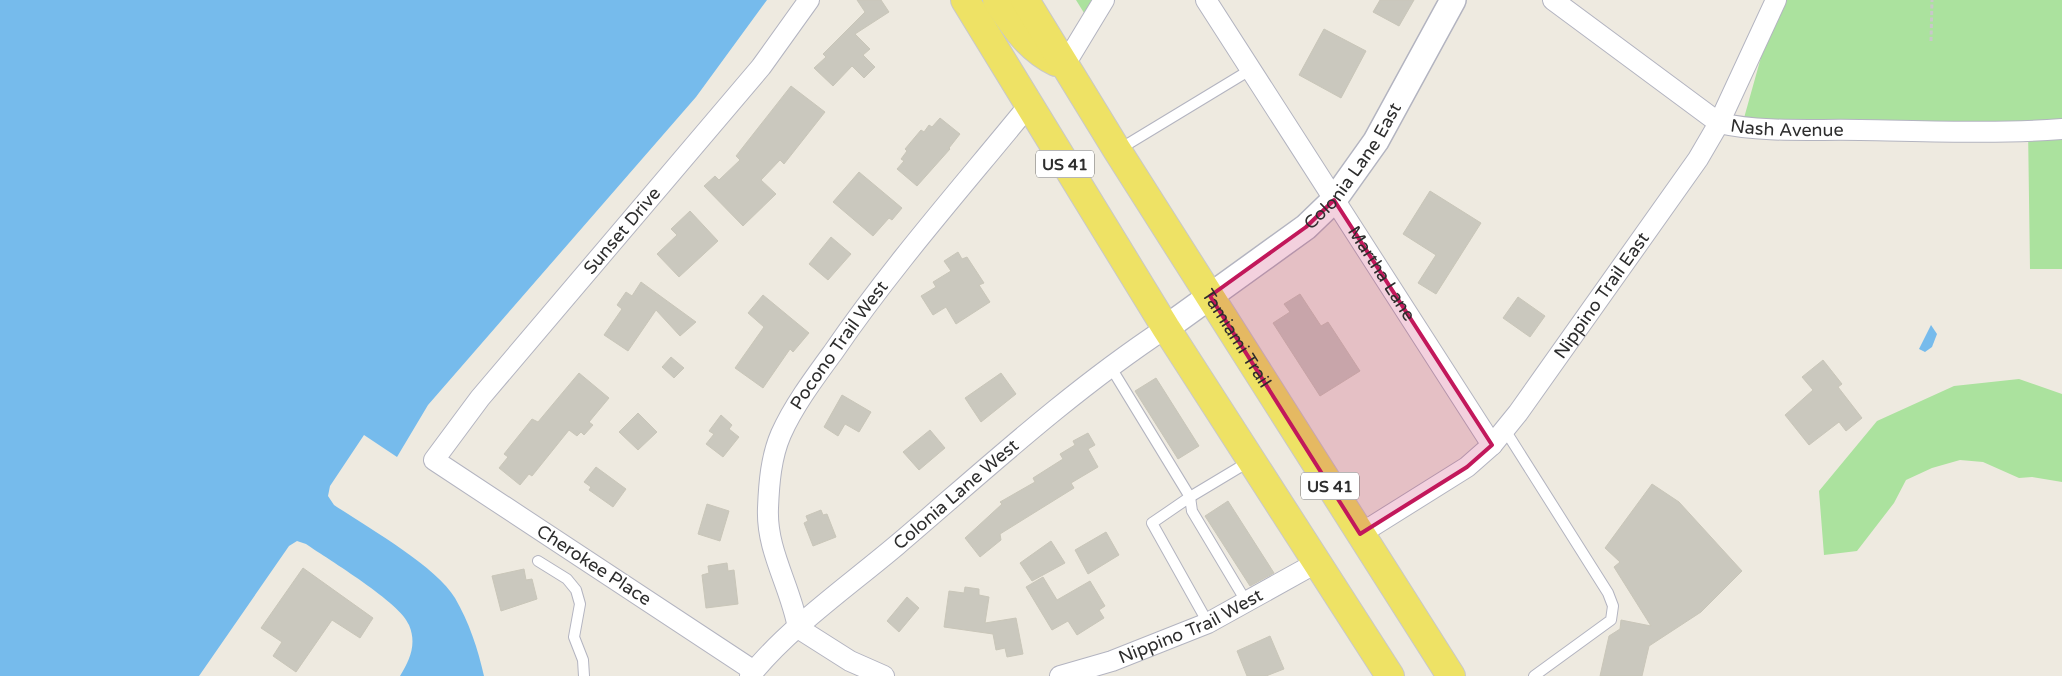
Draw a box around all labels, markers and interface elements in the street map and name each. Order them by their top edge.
street label: Colonia Lane East [1299,99,1406,234]
street label: Nash Avenue [1729,114,1844,141]
road number: US 41 [1036,150,1094,178]
street label: Sunset Drive [579,183,665,279]
street label: Martha Lane [1343,222,1420,325]
street label: Nippino Trail East [1549,228,1654,363]
street label: Pocono Trail West [785,276,893,414]
street label: Tamiami Trail [1197,285,1276,392]
street label: Colonia Lane West [889,434,1023,554]
road number: US 41 [1301,472,1359,500]
street label: Cherokee Place [533,520,655,610]
street label: Nippino Trail West [1115,584,1267,668]

